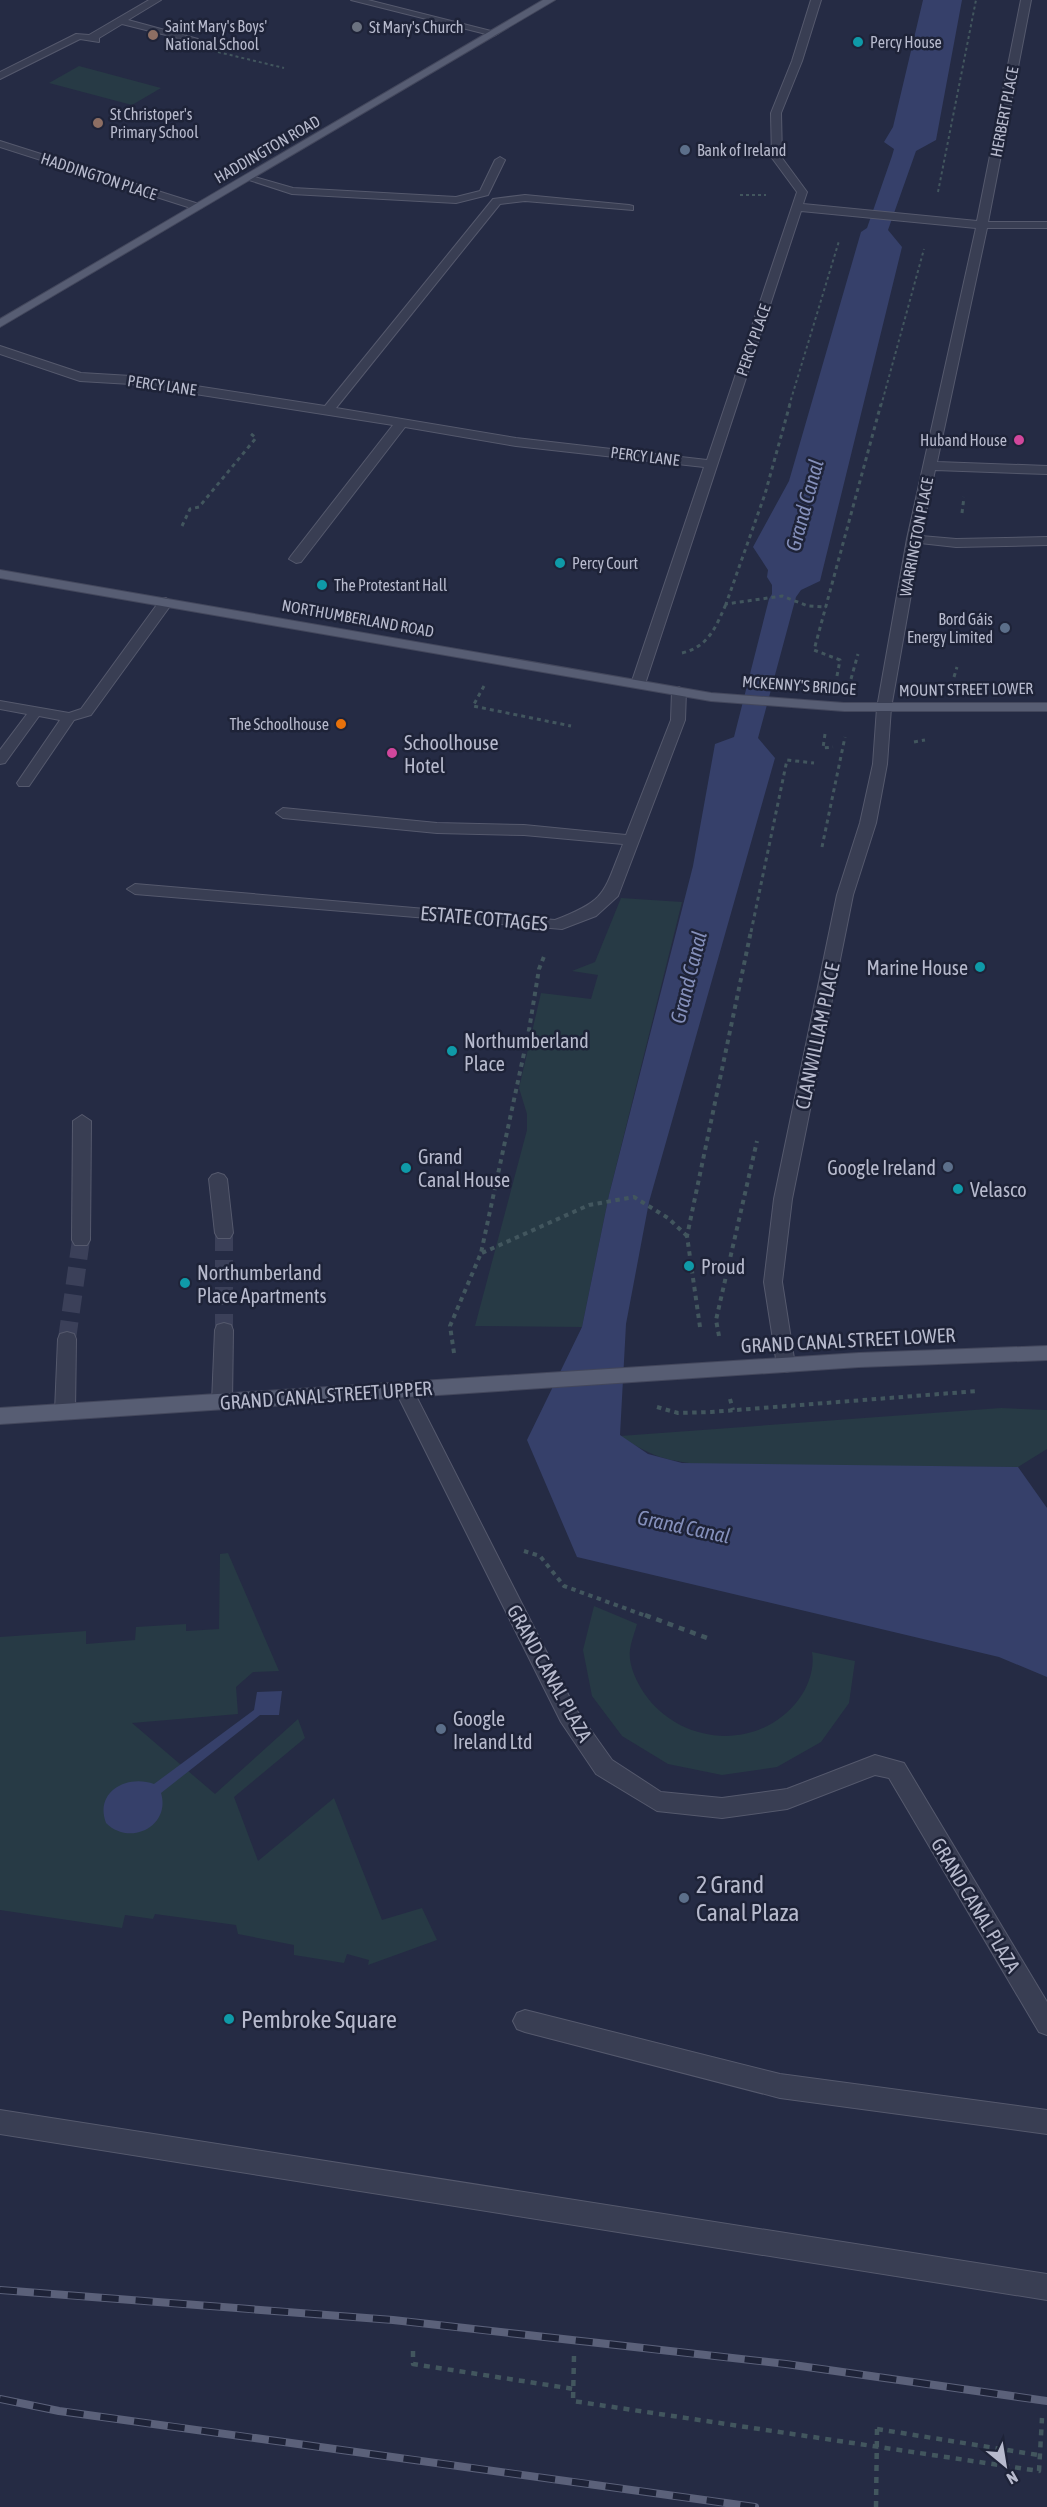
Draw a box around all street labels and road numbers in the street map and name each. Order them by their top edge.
street label: HERBERT PLACE [986,65,1022,159]
street label: HADDINGTON ROAD [211,112,323,186]
street label: HADDINGTON PLACE [39,149,159,203]
street label: PERCY PLACE [732,301,774,378]
street label: PERCY LANE [126,371,198,399]
street label: PERCY LANE [610,443,681,469]
street label: WARRINGTON PLACE [896,476,936,598]
street label: NORTHUMBERLAND ROAD [280,596,436,640]
street label: MCKENNY'S BRIDGE [741,672,857,698]
street label: MOUNT STREET LOWER [899,679,1033,699]
street label: ESTATE COTTAGES [419,901,549,935]
street label: CLANWILLIAM PLACE [790,960,844,1111]
street label: GRAND CANAL STREET LOWER [740,1323,956,1357]
street label: GRAND CANAL STREET UPPER [219,1376,433,1414]
street label: GRAND CANAL PLAZA [503,1600,597,1746]
street label: GRAND CANAL PLAZA [927,1833,1025,1977]

